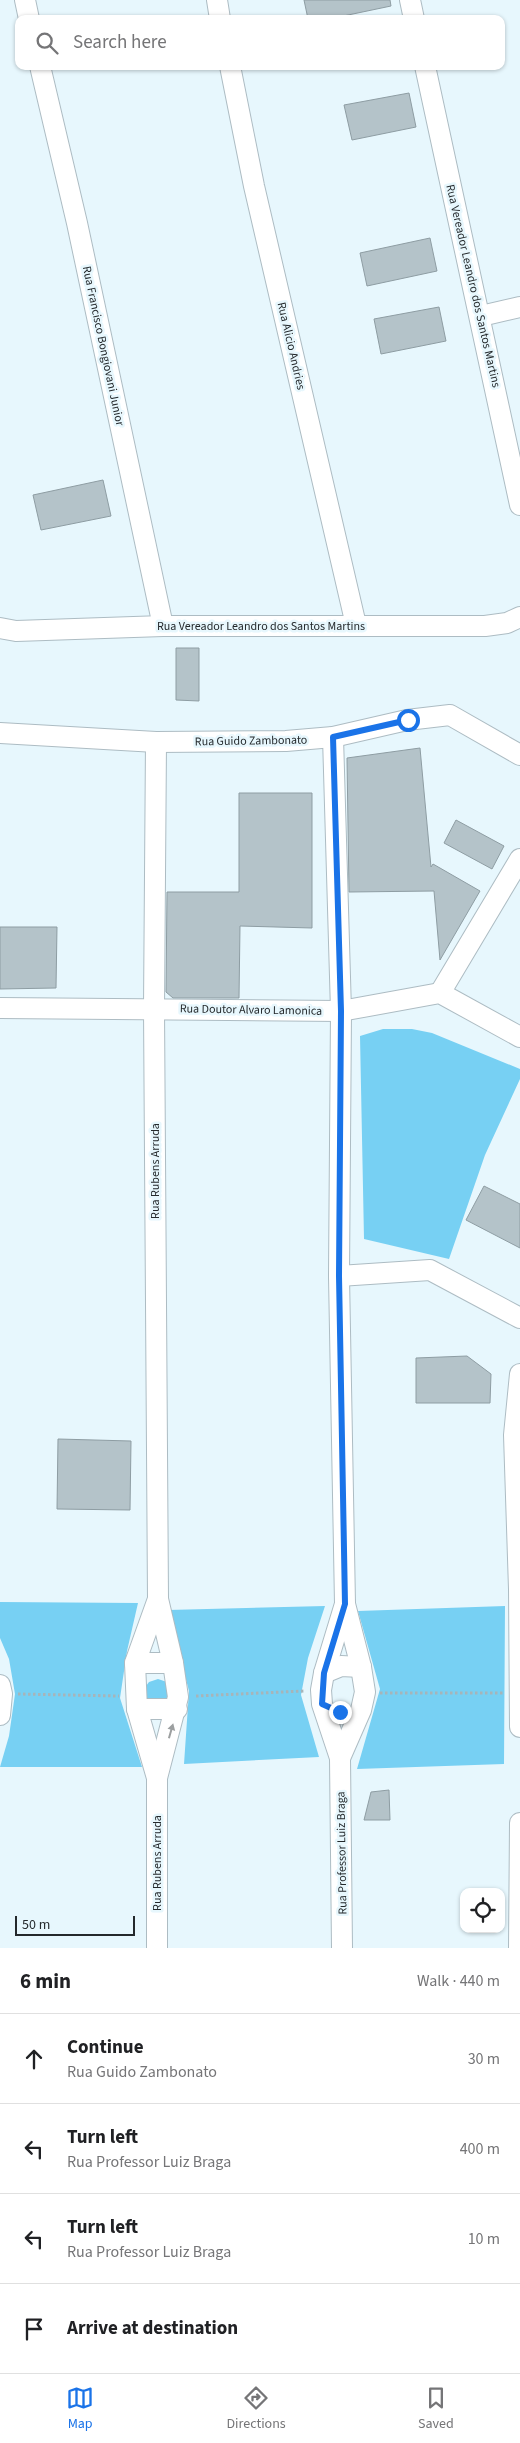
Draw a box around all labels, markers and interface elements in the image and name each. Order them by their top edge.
search box [15,15,505,70]
icon: search [33,29,61,57]
text: Search here [73,29,167,56]
street label: Rua Vereador Leandro dos Santos Martins [441,183,505,389]
street label: Rua Francisco Bongiovani Junior [78,265,128,428]
street label: Rua Alicio Andries [273,300,309,392]
street label: Rua Vereador Leandro dos Santos Martins [157,618,365,635]
route start [397,709,420,732]
street label: Rua Guido Zambonato [195,732,307,750]
street label: Rua Doutor Alvaro Lamonica [180,1000,322,1020]
street label: Rua Rubens Arruda [147,1123,164,1219]
route end [329,1701,352,1724]
one-way arrow [167,1724,175,1739]
street label: Rua Professor Luiz Braga [332,1791,352,1915]
street label: Rua Rubens Arruda [149,1815,166,1911]
map controls [460,1888,505,1933]
button: locate [460,1888,505,1933]
scale bar [15,1913,135,1936]
text: 50 m [22,1915,50,1935]
text: 6 min [20,1966,71,1996]
text: Walk · 440 m [417,1970,500,1992]
text: Continue [67,2034,144,2061]
icon: ahead [20,2045,48,2073]
text: 30 m [468,2048,500,2070]
text: Rua Guido Zambonato [67,2061,217,2083]
text: Turn left [67,2124,138,2151]
icon: left [20,2135,48,2163]
text: 400 m [460,2138,500,2160]
text: Rua Professor Luiz Braga [67,2151,231,2173]
text: Turn left [67,2214,138,2241]
icon: left [20,2225,48,2253]
text: 10 m [468,2228,500,2250]
text: Rua Professor Luiz Braga [67,2241,231,2263]
icon: arrive [20,2315,48,2343]
text: Arrive at destination [67,2315,238,2342]
tab: Map [66,2384,94,2434]
tab: Directions [226,2384,286,2434]
tab: Saved [418,2384,454,2434]

